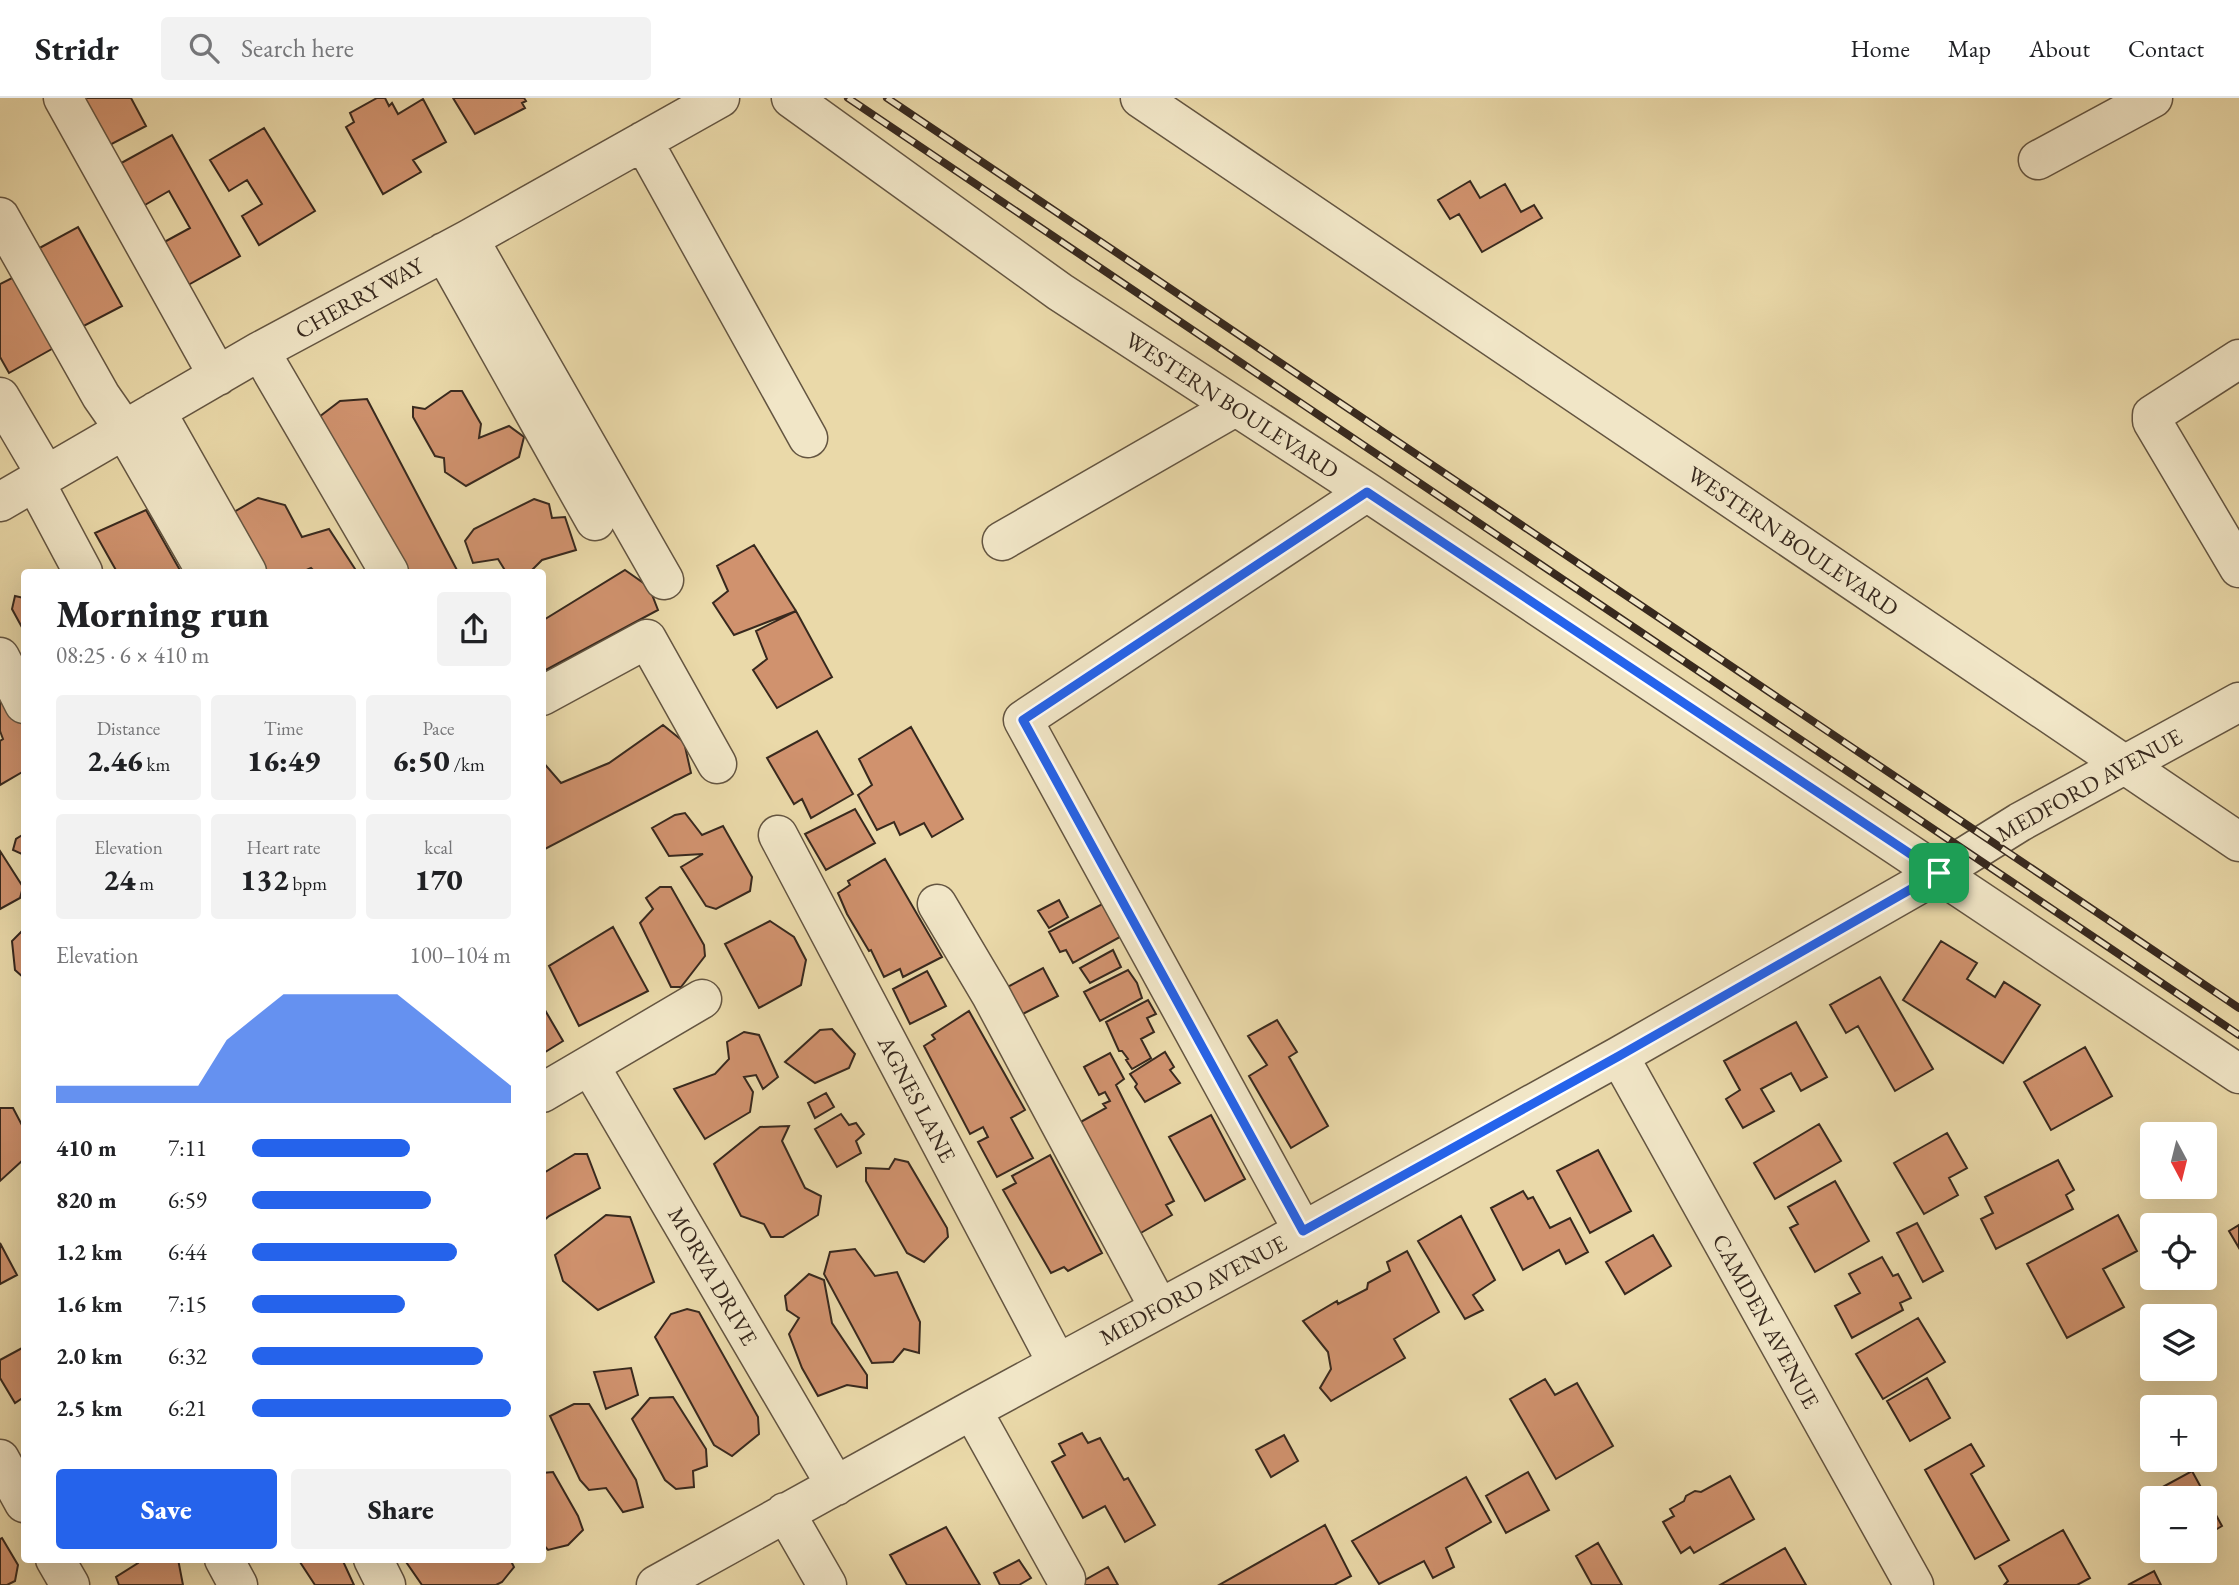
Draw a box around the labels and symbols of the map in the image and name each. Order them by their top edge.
street label: CHERRY WAY [289,250,430,346]
street label: WESTERN BOULEVARD [1119,325,1345,485]
street label: WESTERN BOULEVARD [1681,459,1905,623]
street label: MEDFORD AVENUE [1991,721,2187,849]
pin [1909,843,1969,903]
street label: AGNES LANE [871,1030,963,1167]
north arrow [2140,1122,2217,1199]
street label: MORVA DRIVE [661,1201,765,1351]
street label: MEDFORD AVENUE [1094,1228,1292,1352]
street label: CAMDEN AVENUE [1706,1228,1826,1414]

